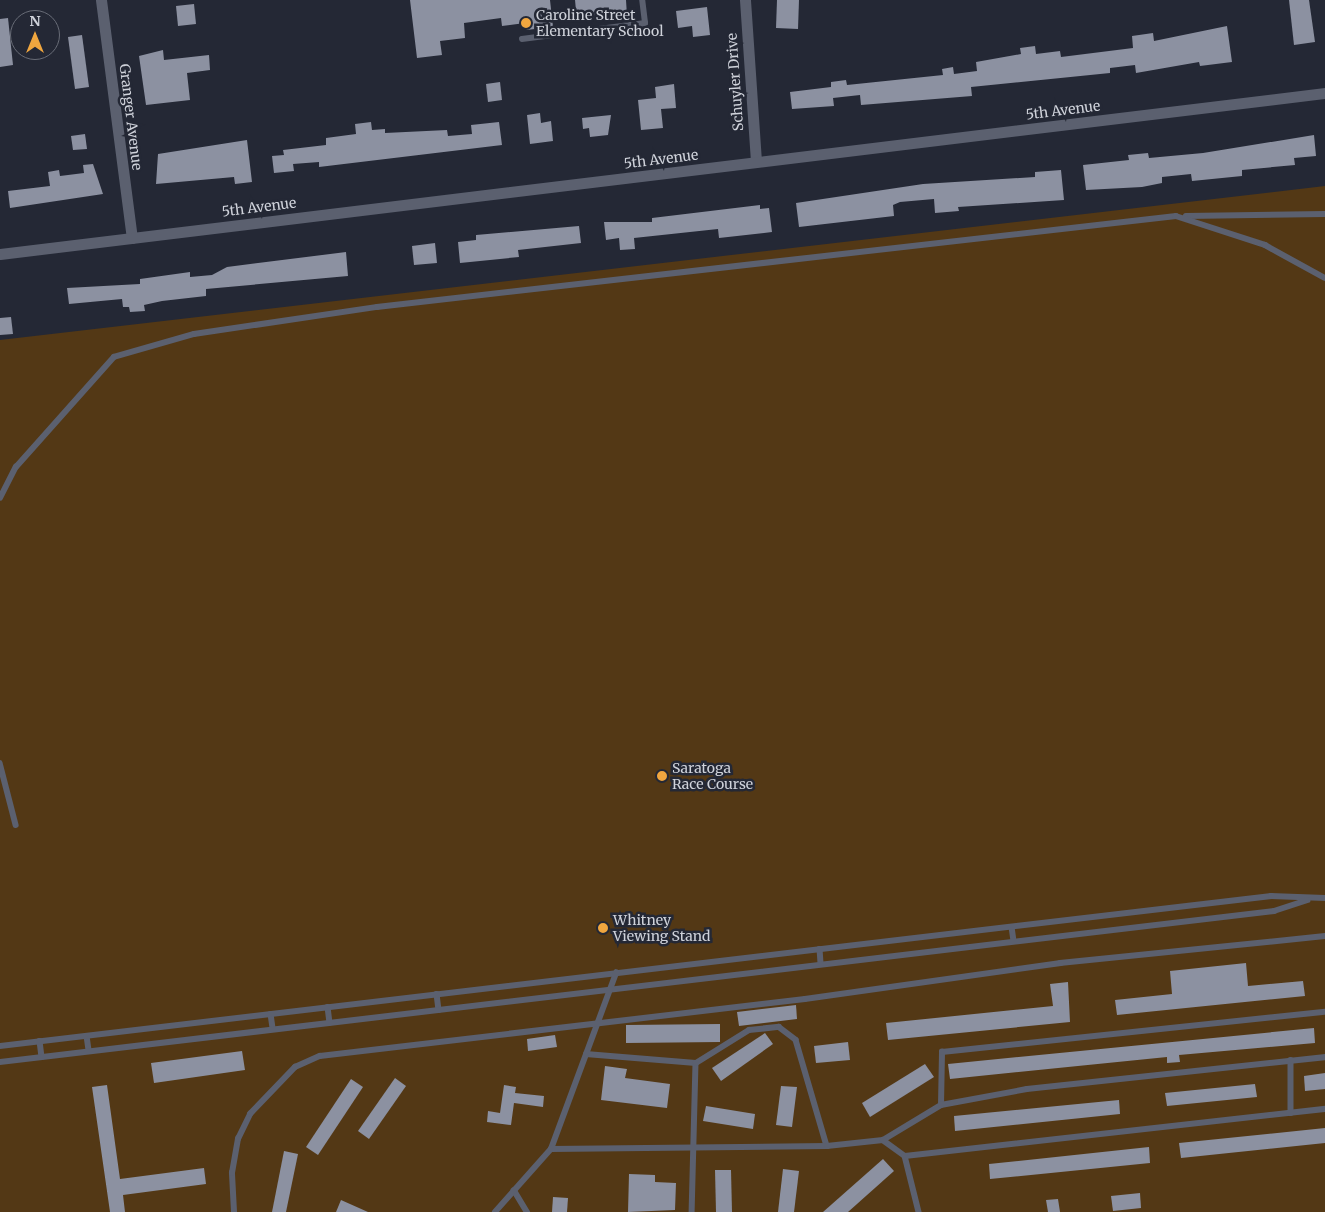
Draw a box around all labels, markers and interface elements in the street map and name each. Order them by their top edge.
place label: Caroline Street Elementary School [536,7,664,40]
north arrow [10,10,60,60]
text: N [29,12,41,30]
marker: Caroline Street Elementary School [520,17,532,29]
street label: Schuyler Drive [723,32,747,132]
street label: Granger Avenue [116,63,146,171]
street label: 5th Avenue [1025,97,1101,123]
street label: 5th Avenue [623,146,699,172]
street label: 5th Avenue [221,194,297,220]
place label: Saratoga Race Course [672,760,753,792]
marker: Saratoga Race Course [656,770,668,782]
place label: Whitney Viewing Stand [613,912,711,944]
marker: Whitney Viewing Stand [597,922,609,934]

